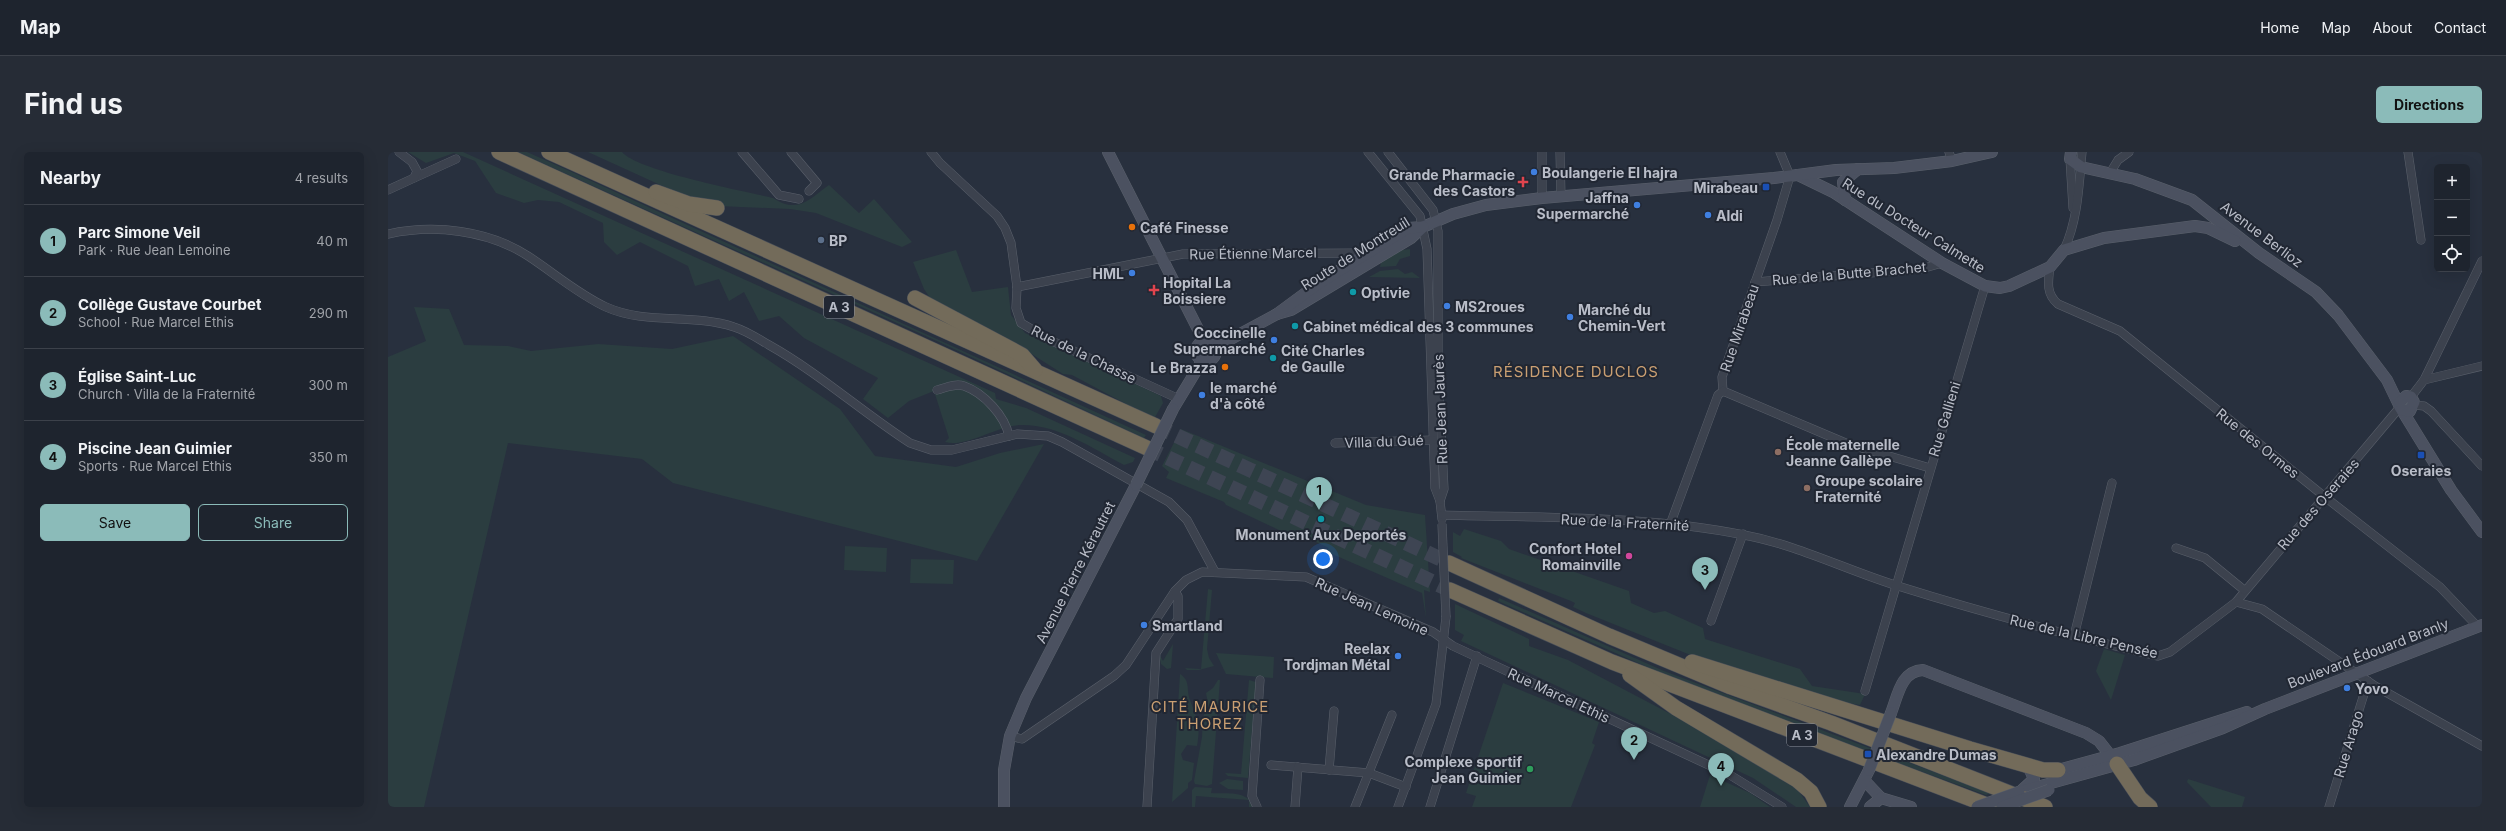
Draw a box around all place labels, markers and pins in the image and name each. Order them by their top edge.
place label: Boulangerie El hajra [1542,164,1678,181]
place label: Grande Pharmacie des Castors [1389,166,1515,199]
marker: Boulangerie El hajra [1529,167,1539,177]
marker: Grande Pharmacie des Castors [1518,177,1528,187]
place label: Mirabeau [1693,179,1758,196]
marker: Mirabeau [1761,182,1771,192]
place label: Jaffna Supermarché [1537,189,1629,222]
marker: Jaffna Supermarché [1632,200,1642,210]
place label: Aldi [1716,207,1743,224]
marker: Aldi [1703,210,1713,220]
place label: Café Finesse [1140,219,1229,236]
marker: Café Finesse [1127,222,1137,232]
place label: BP [829,232,847,249]
marker: BP [816,235,826,245]
place label: HML [1093,265,1124,282]
marker: HML [1127,268,1137,278]
place label: Hopital La Boissiere [1163,274,1231,307]
marker: Hopital La Boissiere [1148,284,1160,296]
place label: Optivie [1361,284,1410,301]
marker: Optivie [1348,287,1358,297]
place label: MS2roues [1455,298,1525,315]
marker: MS2roues [1442,301,1452,311]
place label: Marché du Chemin-Vert [1578,301,1666,334]
marker: Marché du Chemin-Vert [1565,312,1575,322]
place label: Cabinet médical des 3 communes [1303,318,1534,335]
marker: Cabinet médical des 3 communes [1290,321,1300,331]
place label: Coccinelle Supermarché [1174,324,1266,357]
marker: Coccinelle Supermarché [1269,335,1279,345]
place label: Cité Charles de Gaulle [1281,342,1365,375]
marker: Cité Charles de Gaulle [1268,353,1278,363]
place label: Le Brazza [1150,359,1217,376]
marker: Le Brazza [1220,362,1230,372]
place label: le marché d'à côté [1210,379,1277,412]
marker: le marché d'à côté [1197,390,1207,400]
place label: École maternelle Jeanne Gallèpe [1786,435,1900,469]
marker: École maternelle Jeanne Gallèpe [1773,447,1783,457]
marker: Oseraies [2416,450,2426,460]
place label: Oseraies [2391,462,2451,479]
place label: Groupe scolaire Fraternité [1815,472,1923,505]
pin: 1 [1306,477,1332,510]
marker: Groupe scolaire Fraternité [1802,483,1812,493]
marker: Monument Aux Deportés [1316,514,1326,524]
place label: Monument Aux Deportés [1236,526,1407,543]
place label: Confort Hotel Romainville [1529,540,1621,573]
marker: Confort Hotel Romainville [1624,551,1634,561]
pin: 3 [1692,557,1718,590]
place label: Smartland [1152,617,1223,634]
marker: Smartland [1139,620,1149,630]
place label: Reelax Tordjman Métal [1284,640,1390,673]
marker: Reelax Tordjman Métal [1393,651,1403,661]
place label: Yovo [2355,680,2389,697]
marker: Yovo [2342,683,2352,693]
pin: 2 [1621,727,1647,760]
place label: Alexandre Dumas [1876,746,1997,763]
marker: Alexandre Dumas [1863,749,1873,759]
place label: Complexe sportif Jean Guimier [1404,753,1522,786]
pin: 4 [1708,753,1734,786]
marker: Complexe sportif Jean Guimier [1525,764,1535,774]

